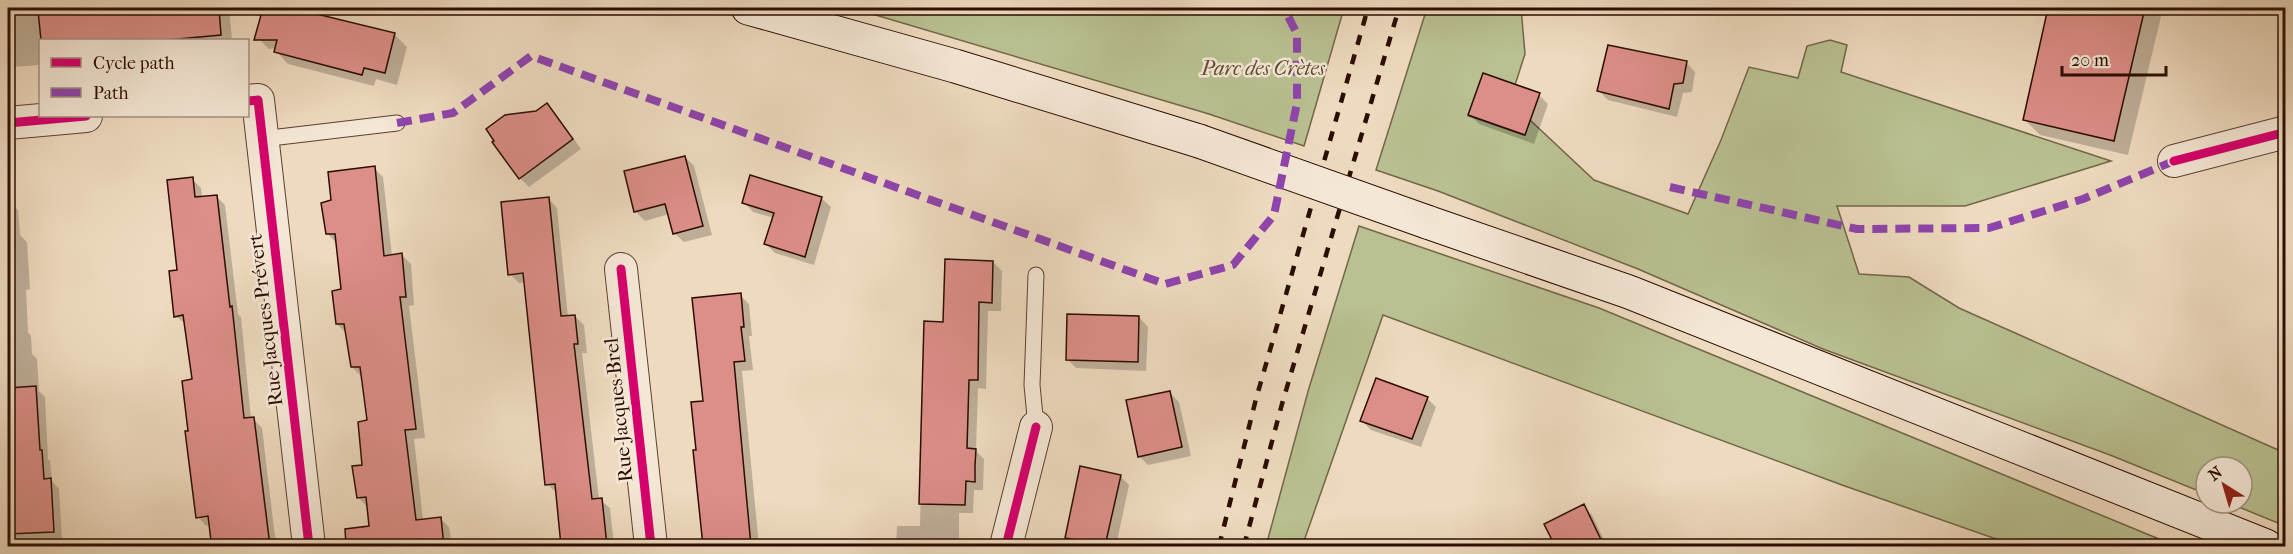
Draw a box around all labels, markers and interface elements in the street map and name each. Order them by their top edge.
legend [39,39,249,117]
scale bar [2062,39,2166,77]
text: 20 m [2071,50,2109,71]
text: Cycle path [93,53,174,74]
park label: Parc des Crètes [1200,57,1326,80]
text: Path [93,83,129,104]
street label: Rue Jacques Prévert [244,233,287,407]
street label: Rue Jacques Brel [599,336,637,483]
north arrow [2194,455,2254,515]
text: N [2205,462,2227,485]

